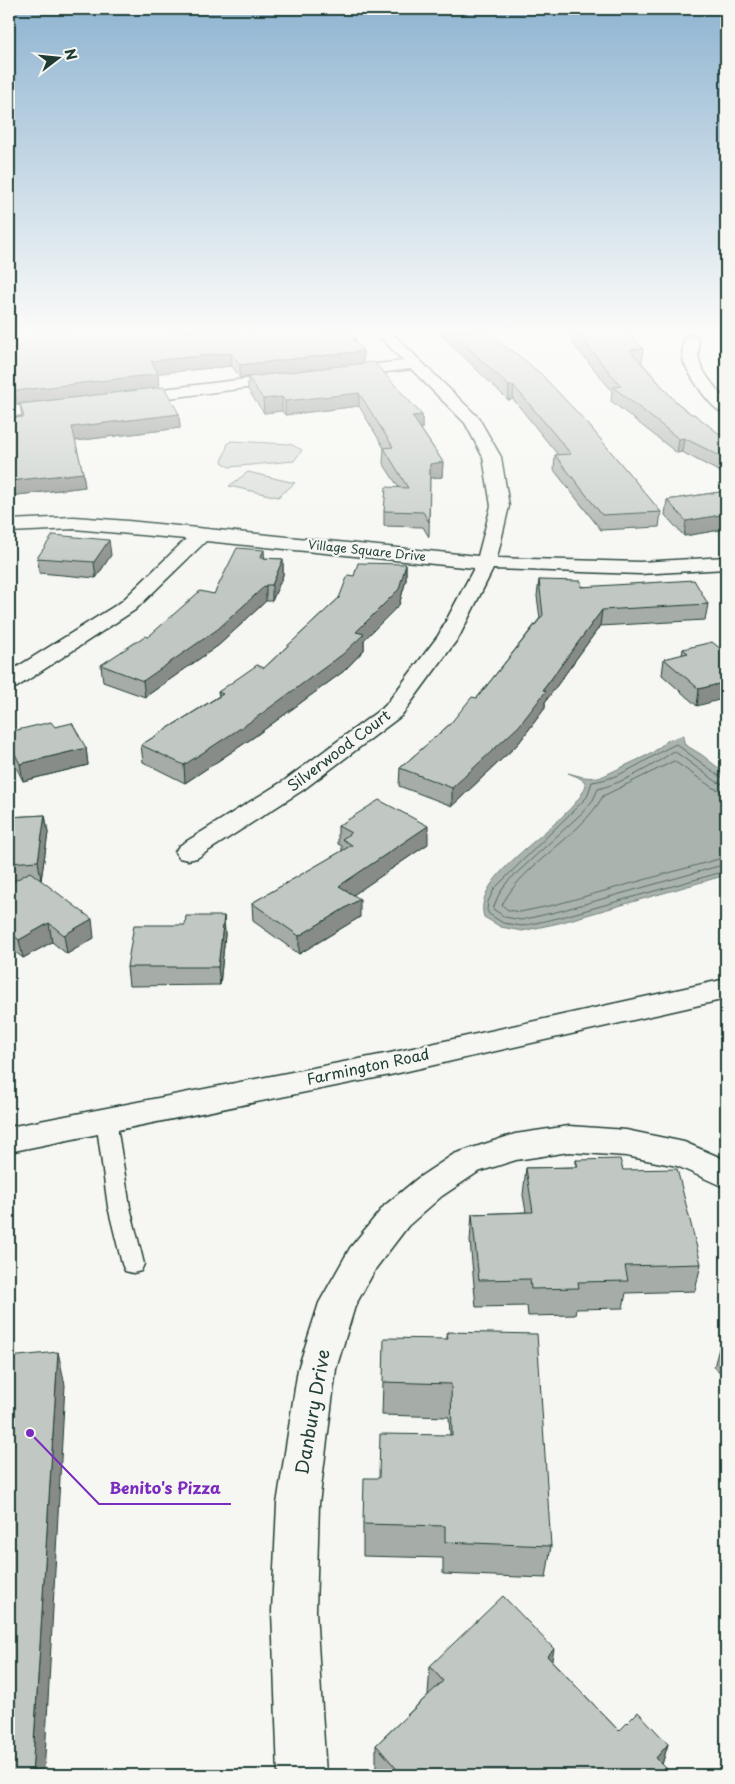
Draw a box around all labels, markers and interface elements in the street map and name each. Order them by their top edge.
north arrow [32,32,82,82]
text: N [59,46,83,63]
street label: Village Square Drive [307,535,427,565]
street label: Silverwood Court [282,703,395,796]
street label: Farmington Road [304,1041,431,1090]
street label: Danbury Drive [287,1347,336,1476]
callout: Benito's Pizza [99,1473,231,1504]
text: Benito's Pizza [109,1475,221,1499]

